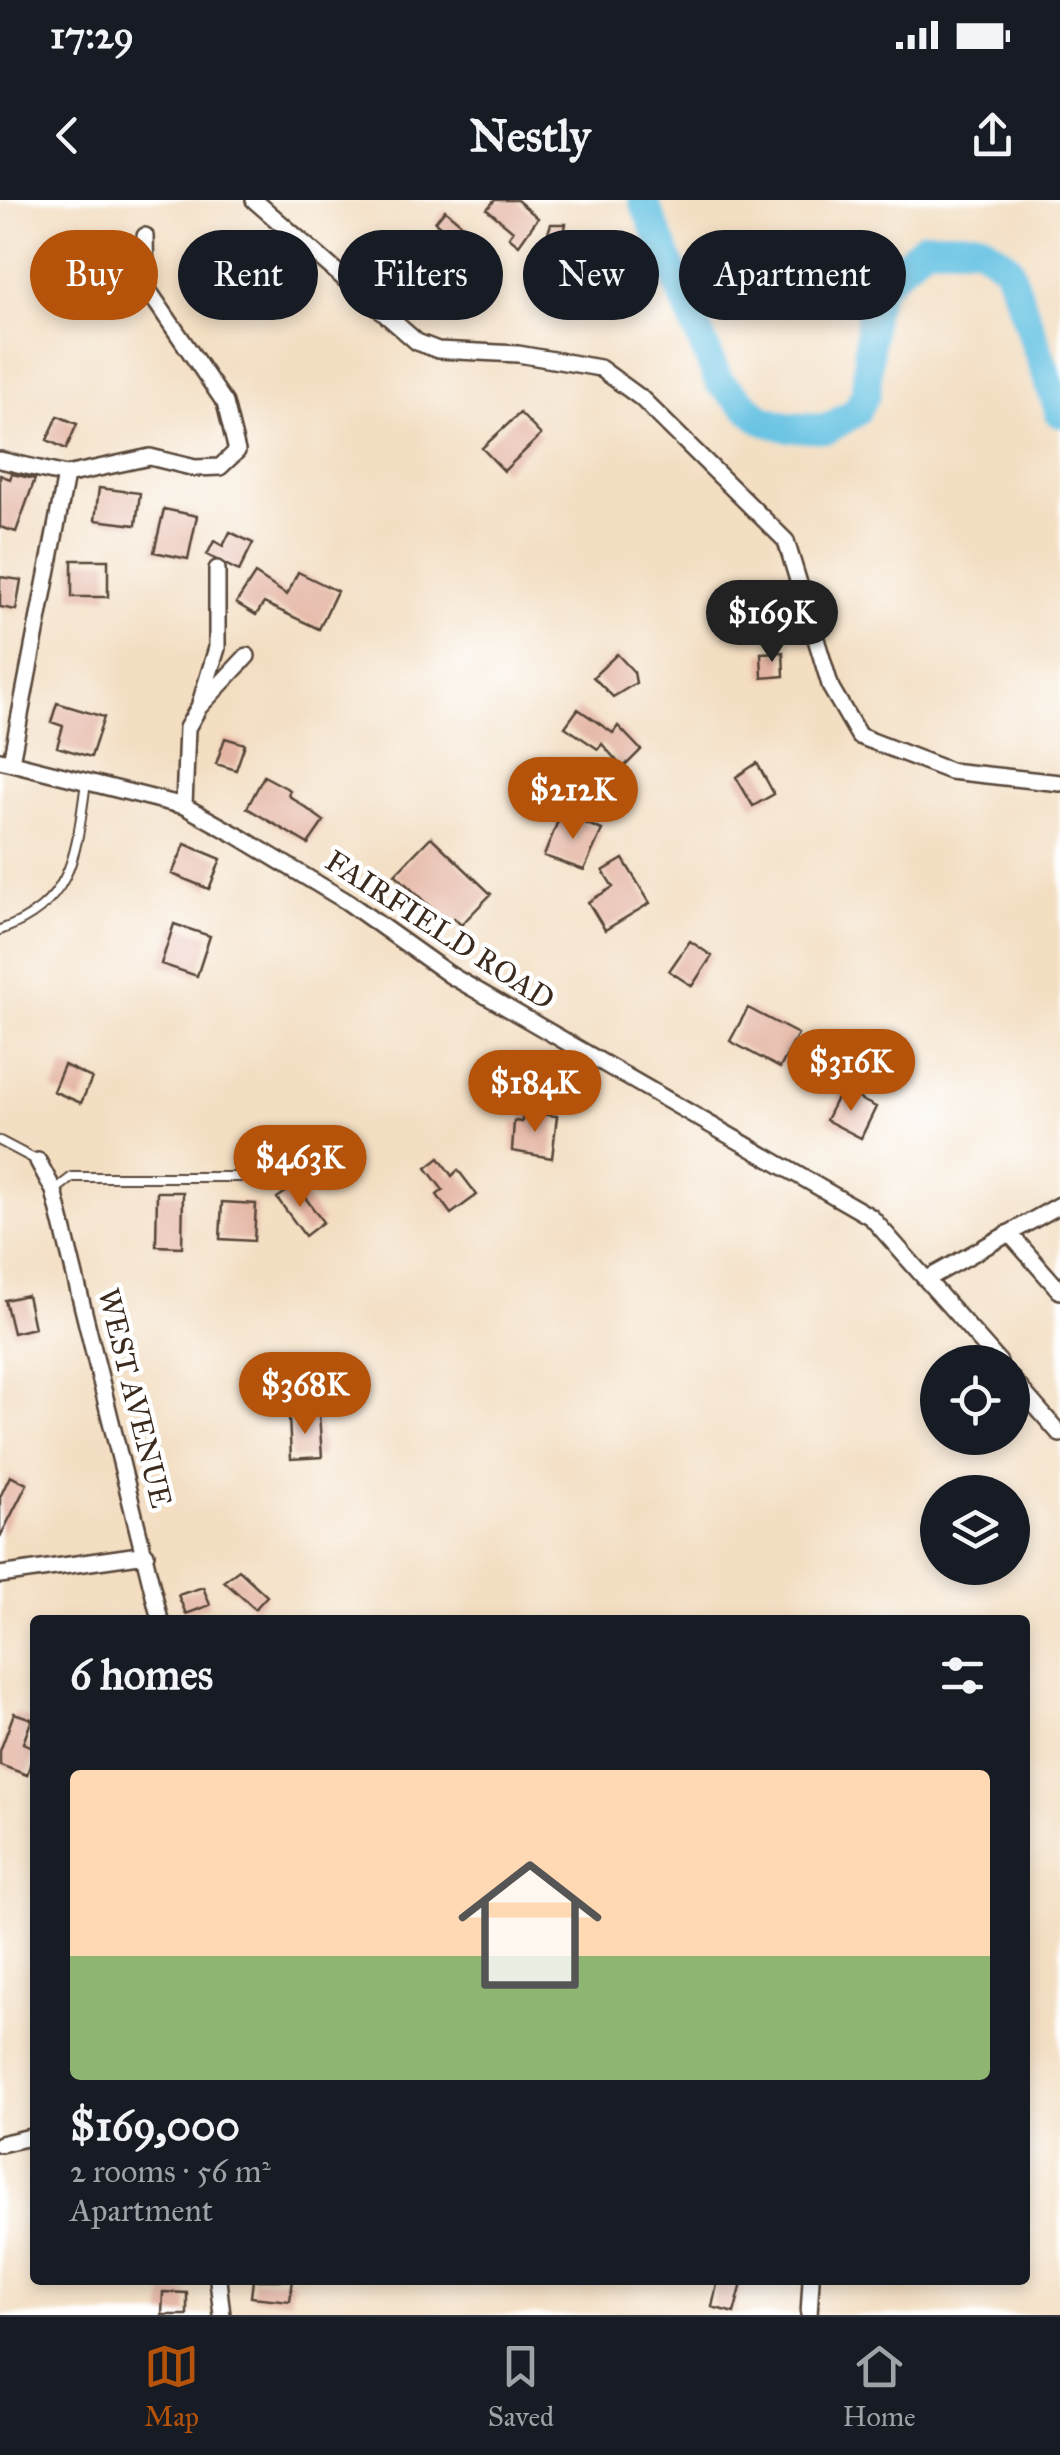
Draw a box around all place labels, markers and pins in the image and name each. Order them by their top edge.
pin: $169K [702,580,842,665]
pin: $212K [503,757,643,842]
pin: $316K [781,1029,921,1114]
pin: $184K [465,1050,605,1135]
pin: $463K [230,1125,370,1210]
pin: $368K [235,1352,375,1437]

